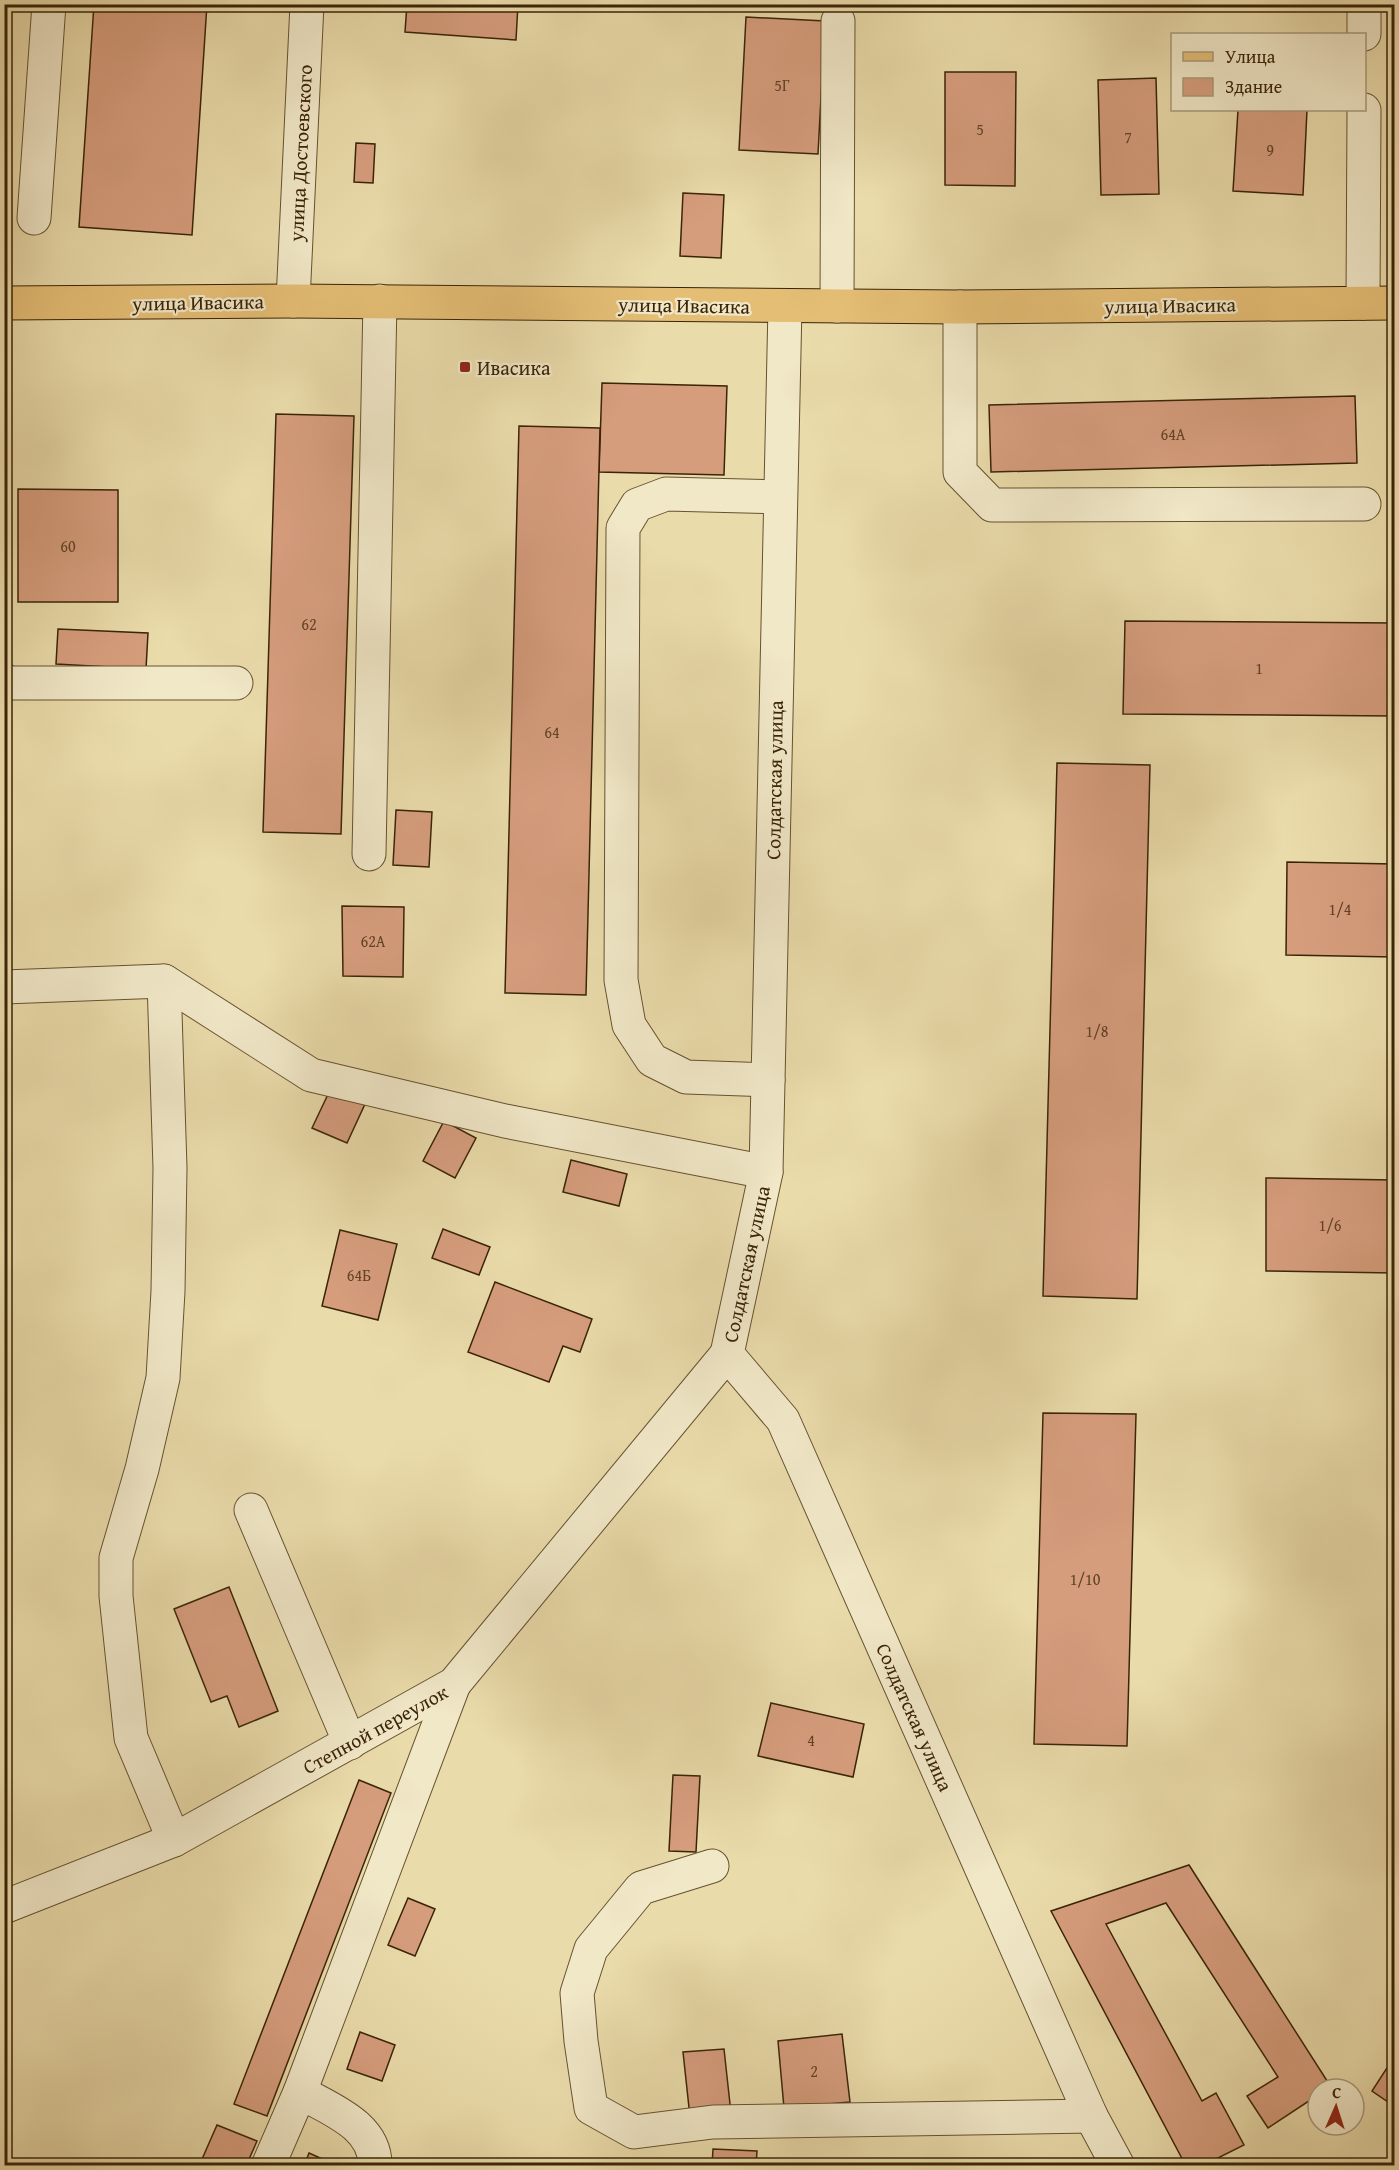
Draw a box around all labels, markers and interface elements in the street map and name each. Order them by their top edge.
legend [1171,33,1366,111]
text: Улица [1225,43,1276,70]
street label: улица Достоевского [281,64,319,243]
house number: 5Г [774,73,790,97]
text: Здание [1225,73,1282,100]
house number: 5 [976,117,984,141]
house number: 7 [1124,125,1132,149]
house number: 9 [1266,138,1274,162]
street label: улица Ивасика [131,286,265,318]
street label: улица Ивасика [617,289,751,321]
street label: улица Ивасика [1103,289,1237,321]
place label: Ивасика [477,353,551,382]
marker: Ивасика [458,360,472,374]
house number: 64А [1160,422,1186,446]
house number: 60 [60,534,76,558]
house number: 62 [301,612,317,636]
house number: 1 [1255,656,1263,680]
street label: Солдатская улица [758,700,790,860]
house number: 64 [544,720,560,744]
house number: 1/4 [1329,897,1352,921]
house number: 62А [360,929,386,953]
house number: 1/8 [1086,1019,1109,1043]
street label: Солдатская улица [715,1183,777,1345]
house number: 1/6 [1319,1213,1342,1237]
house number: 64Б [347,1263,371,1287]
house number: 1/10 [1070,1567,1101,1591]
street label: Солдатская улица [869,1638,961,1796]
street label: Степной переулок [297,1677,453,1781]
house number: 4 [807,1728,815,1752]
house number: 2 [810,2059,818,2083]
north arrow [1306,2077,1366,2137]
text: С [1332,2080,1342,2104]

